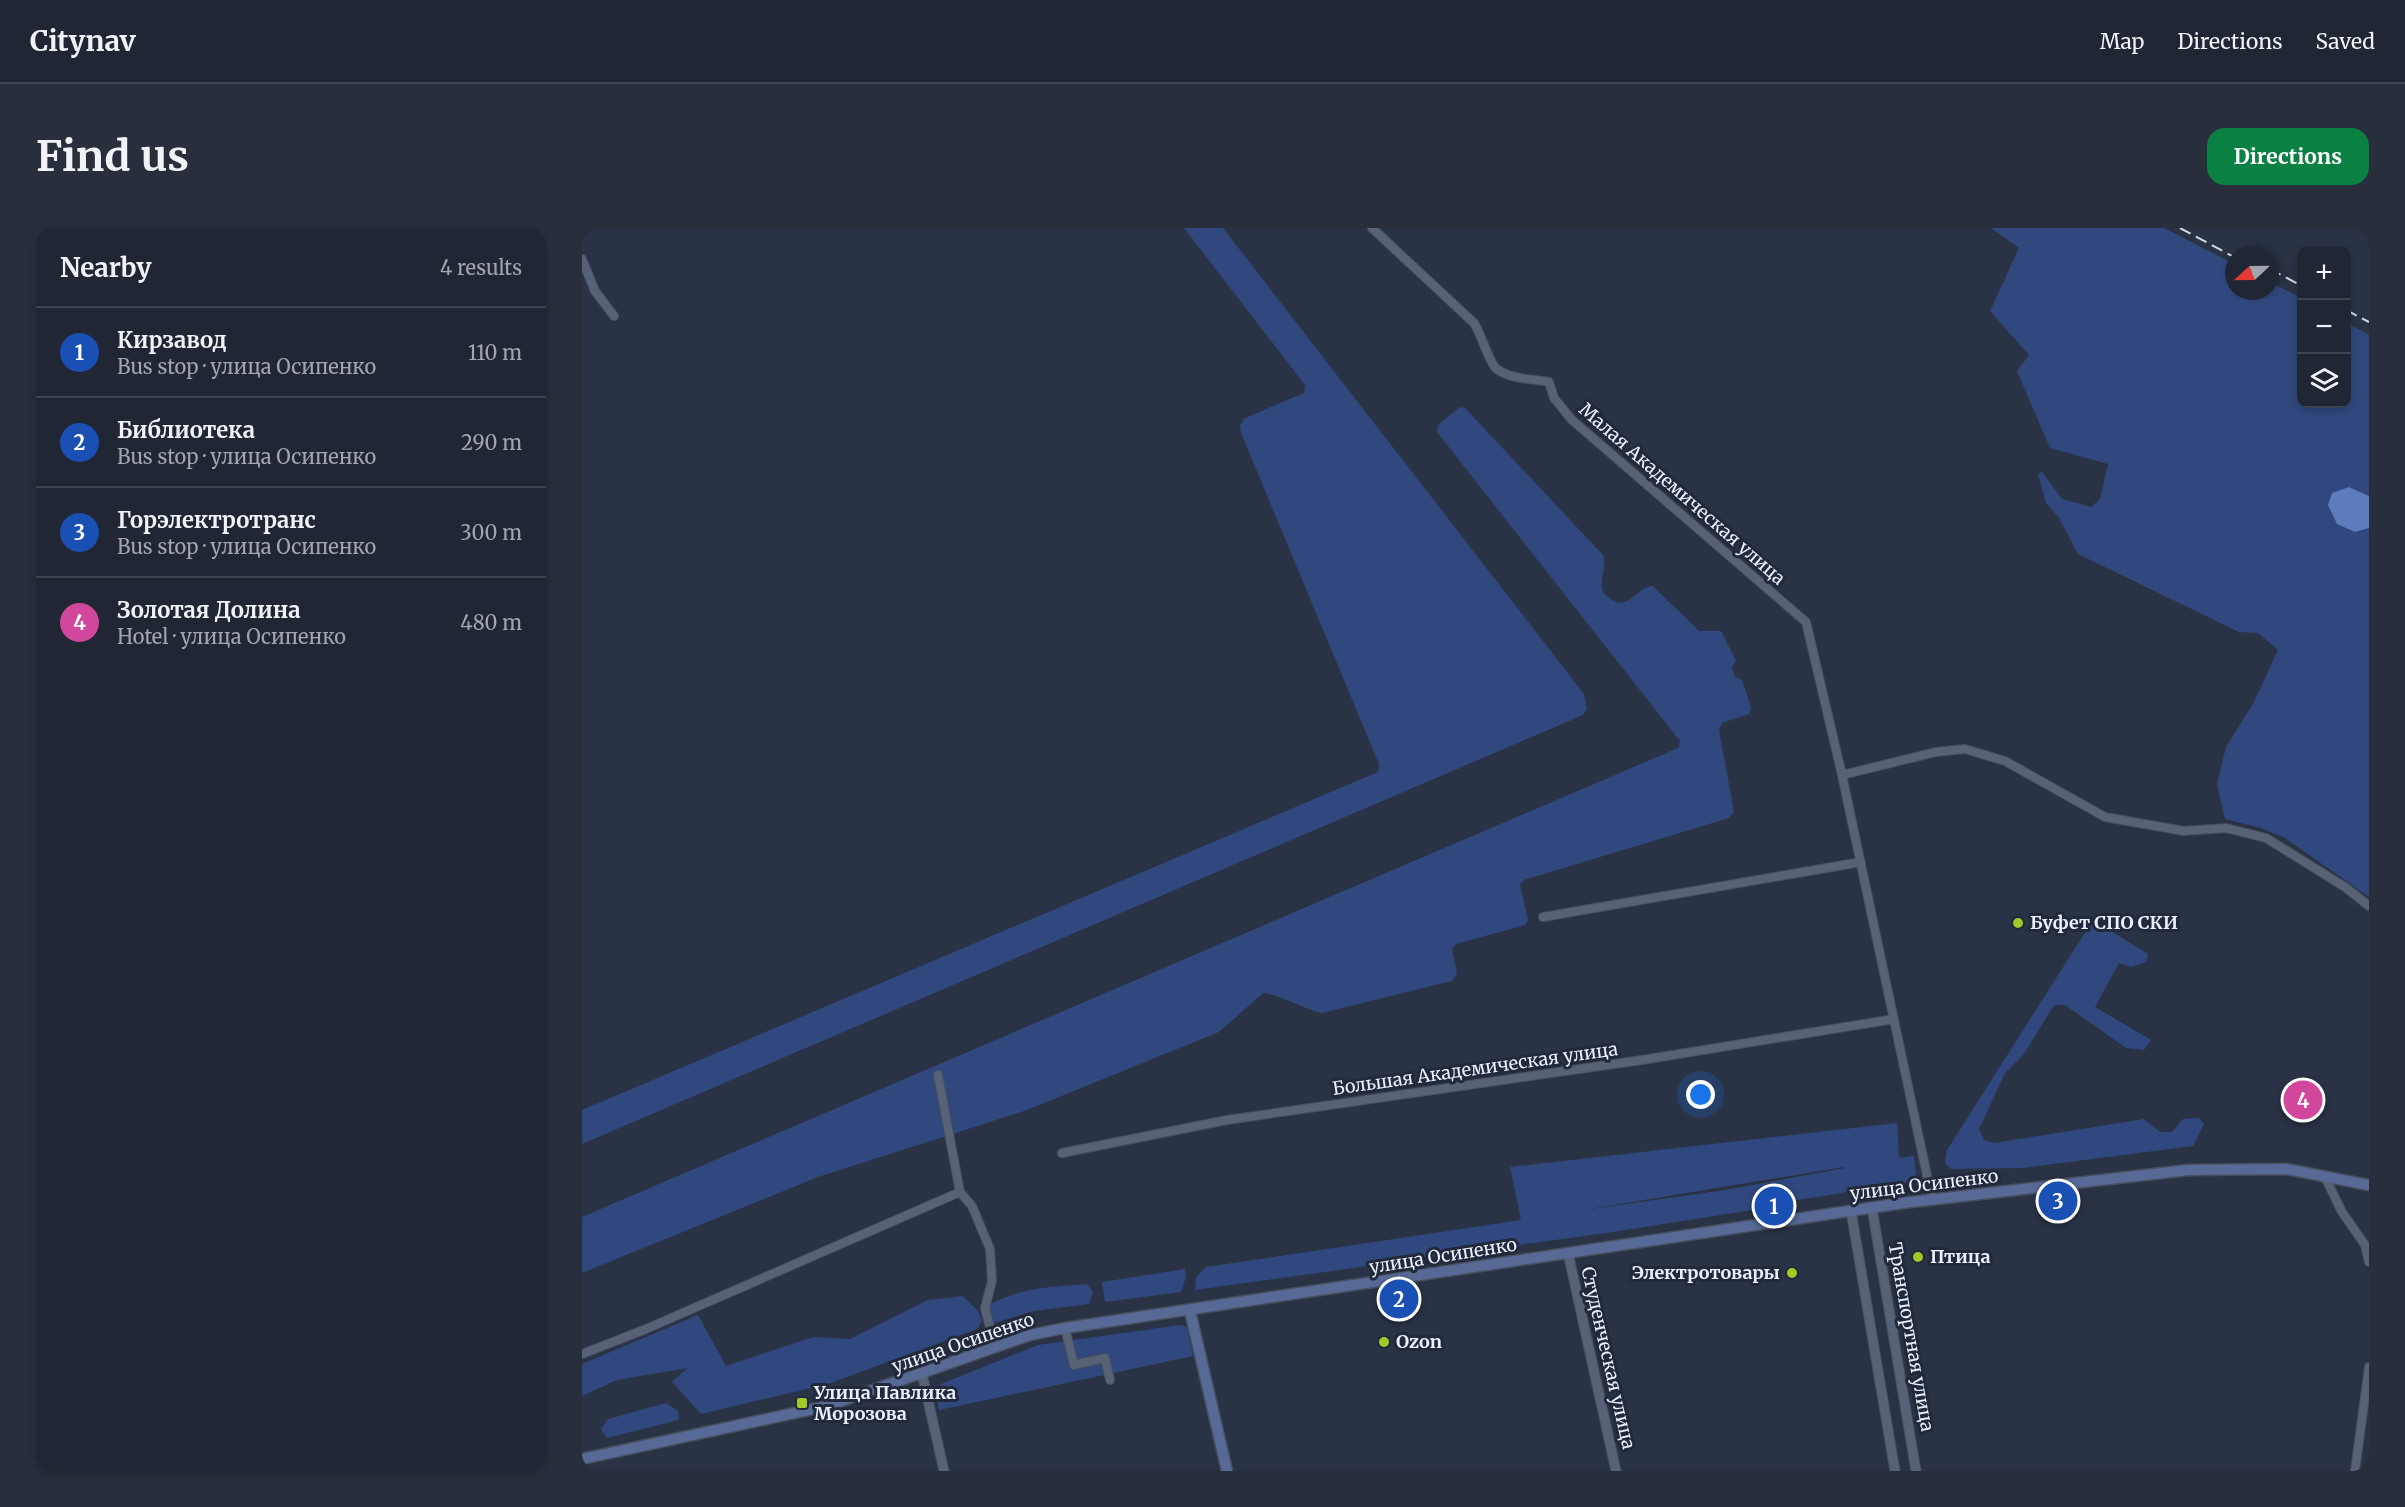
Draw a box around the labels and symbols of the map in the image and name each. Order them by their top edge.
north arrow [2225,246,2279,300]
street label: Малая Академическая улица [1574,398,1790,590]
place label: Буфет СПО СКИ [2030,911,2178,934]
marker: Буфет СПО СКИ [2011,916,2025,930]
street label: Большая Академическая улица [1331,1037,1620,1100]
pin: 4 [2284,1078,2322,1122]
your location [1686,1080,1715,1109]
street label: улица Осипенко [1848,1164,1999,1205]
pin: 3 [2038,1178,2078,1224]
pin: 1 [1754,1184,1794,1228]
street label: улица Осипенко [1367,1232,1518,1279]
street label: Транспортная улица [1884,1241,1939,1434]
place label: Птица [1930,1245,1991,1268]
marker: Птица [1911,1250,1925,1264]
place label: Электротовары [1632,1261,1780,1284]
street label: Студенческая улица [1576,1264,1641,1452]
marker: Электротовары [1785,1266,1799,1280]
pin: 2 [1380,1276,1418,1322]
street label: улица Осипенко [889,1307,1037,1378]
place label: Ozon [1396,1330,1442,1353]
marker: Ozon [1377,1335,1391,1349]
place label: Улица Павлика Морозова [813,1381,956,1425]
marker: Улица Павлика Морозова [795,1396,809,1410]

